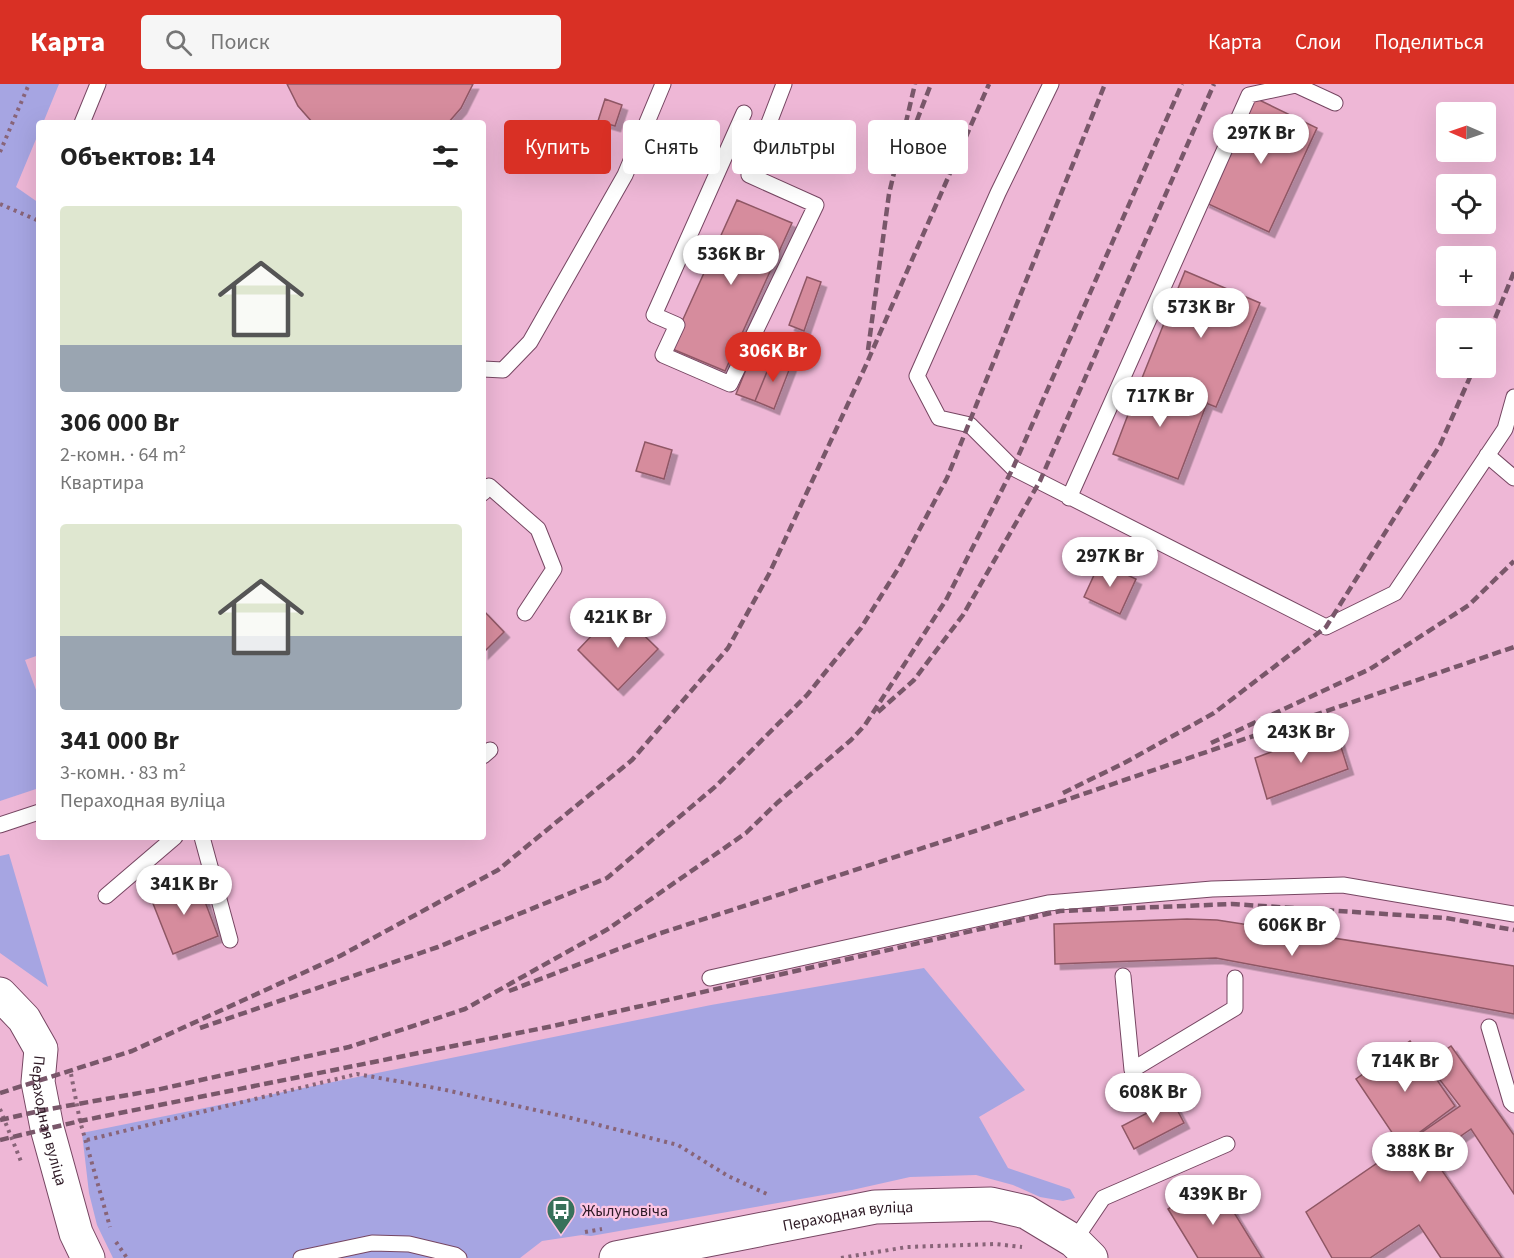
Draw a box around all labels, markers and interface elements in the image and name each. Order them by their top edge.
search box [141,15,561,69]
text: Карта [30,22,105,62]
icon: search [162,26,195,59]
text: Поиск [210,26,270,58]
text: Карта [1208,27,1262,57]
text: Слои [1295,27,1341,57]
text: Поделиться [1374,27,1484,57]
north arrow [1436,102,1496,162]
map controls [1436,102,1496,378]
pin: 297K Br [1206,114,1316,165]
text: 297K Br [1227,119,1295,147]
chip: Купить [504,120,611,174]
chip: Снять [623,120,720,174]
chip: Фильтры [732,120,856,174]
chip: Новое [868,120,968,174]
text: Объектов: 14 [60,138,216,175]
icon: filters [429,140,462,173]
button: locate [1436,174,1496,234]
pin: 536K Br [676,235,786,286]
text: 536K Br [697,240,765,268]
icon: home [207,245,315,353]
button: + [1436,246,1496,306]
pin: 573K Br [1146,288,1256,339]
text: 573K Br [1167,293,1235,321]
button: − [1436,318,1496,378]
pin: 306K Br [718,332,828,383]
text: 306K Br [739,337,807,365]
pin: 717K Br [1105,377,1215,428]
text: 717K Br [1126,382,1194,410]
text: 306 000 Br [60,404,179,441]
text: 2-комн. · 64 m² [60,441,186,469]
text: Квартира [60,469,144,497]
pin: 297K Br [1055,537,1165,588]
text: 297K Br [1076,542,1144,570]
icon: home [207,563,315,671]
pin: 421K Br [563,598,673,649]
text: 421K Br [584,603,652,631]
pin: 243K Br [1246,713,1356,764]
text: 243K Br [1267,718,1335,746]
text: 341 000 Br [60,722,179,759]
text: 3-комн. · 83 m² [60,759,186,787]
text: Пераходная вуліца [60,787,226,815]
pin: 341K Br [129,865,239,916]
text: 341K Br [150,870,218,898]
pin: 606K Br [1237,906,1347,957]
text: 606K Br [1258,911,1326,939]
pin: 714K Br [1350,1042,1460,1093]
text: 714K Br [1371,1047,1439,1075]
street label: Пераходная вуліца [26,1054,72,1188]
pin: 608K Br [1098,1073,1208,1124]
text: 608K Br [1119,1078,1187,1106]
pin: 388K Br [1365,1132,1475,1183]
text: 388K Br [1386,1137,1454,1165]
pin: 439K Br [1158,1175,1268,1226]
text: 439K Br [1179,1180,1247,1208]
bus stop icon: Жылуновіча [545,1194,577,1236]
street label: Пераходная вуліца [781,1196,914,1237]
place label: Жылуновіча [582,1200,668,1222]

